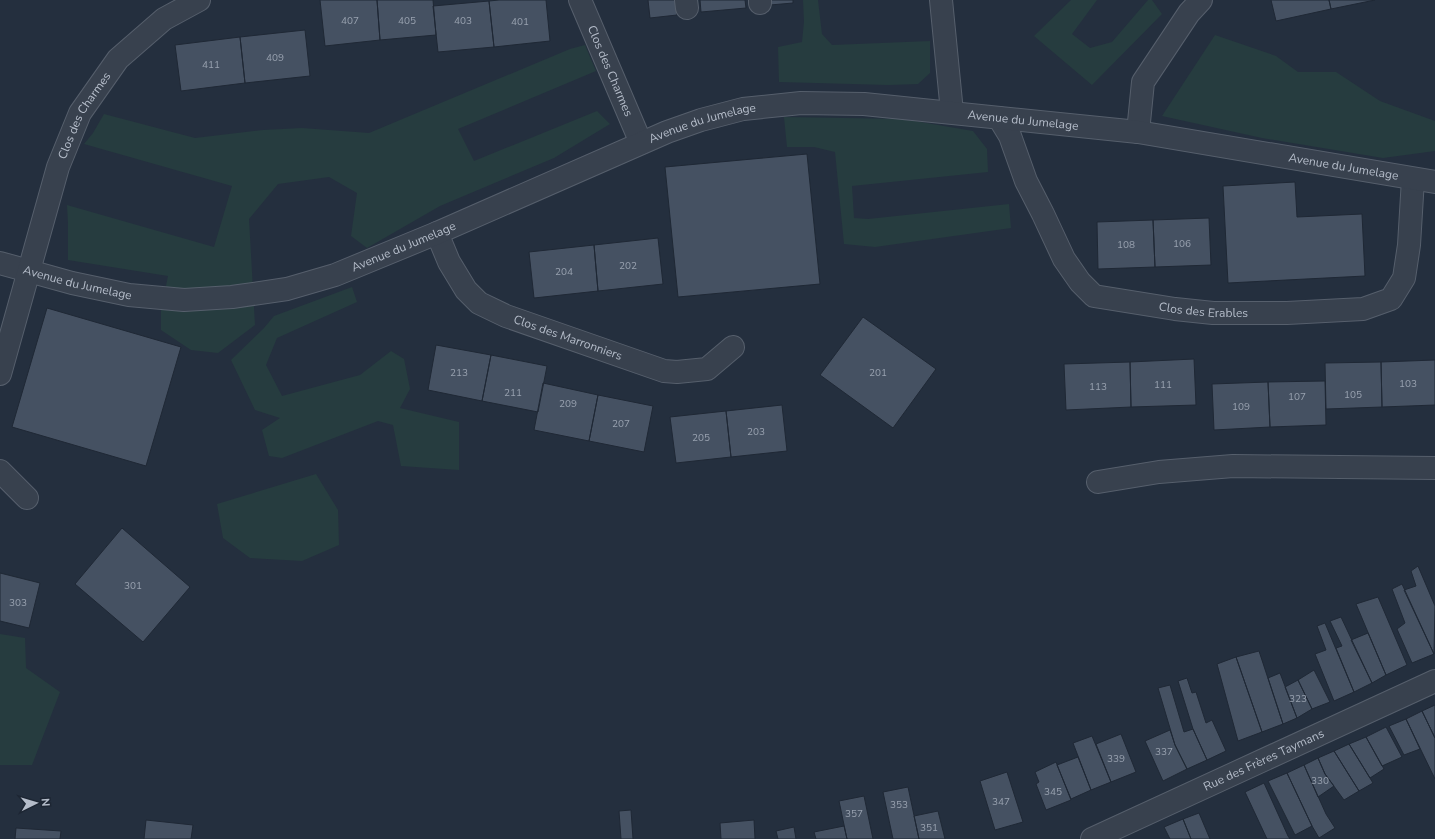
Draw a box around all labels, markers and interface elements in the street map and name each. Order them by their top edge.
house number: 407 [341,14,359,28]
house number: 405 [398,14,416,28]
house number: 403 [454,14,472,28]
house number: 401 [511,15,529,29]
street label: Clos des Charmes [584,23,637,119]
house number: 409 [266,51,284,65]
house number: 411 [202,58,220,72]
street label: Clos des Charmes [54,69,115,161]
street label: Avenue du Jumelage [646,100,757,147]
street label: Avenue du Jumelage [967,107,1079,134]
street label: Avenue du Jumelage [1287,149,1400,184]
street label: Avenue du Jumelage [349,218,458,275]
house number: 106 [1173,237,1191,251]
house number: 108 [1117,238,1135,252]
house number: 202 [619,259,637,273]
street label: Avenue du Jumelage [21,262,133,303]
house number: 204 [555,265,573,279]
street label: Clos des Erables [1158,299,1248,321]
street label: Clos des Marronniers [511,311,625,364]
house number: 213 [450,366,468,380]
house number: 201 [869,366,887,380]
house number: 103 [1399,377,1417,391]
house number: 111 [1154,378,1172,392]
house number: 113 [1089,380,1107,394]
house number: 211 [504,386,522,400]
house number: 105 [1344,388,1362,402]
house number: 107 [1288,390,1306,404]
house number: 209 [559,397,577,411]
house number: 109 [1232,400,1250,414]
house number: 207 [612,417,630,431]
house number: 203 [747,425,765,439]
house number: 205 [692,431,710,445]
house number: 301 [124,579,142,593]
house number: 303 [9,596,27,610]
house number: 323 [1289,692,1307,706]
street label: Rue des Frères Taymans [1201,725,1327,795]
house number: 337 [1155,745,1173,759]
house number: 339 [1107,752,1125,766]
house number: 330 [1311,774,1329,788]
north arrow [16,783,56,823]
house number: 345 [1044,785,1062,799]
house number: 347 [992,795,1010,809]
text: N [38,797,53,807]
house number: 353 [890,798,908,812]
house number: 357 [845,807,863,821]
house number: 351 [920,821,938,835]

